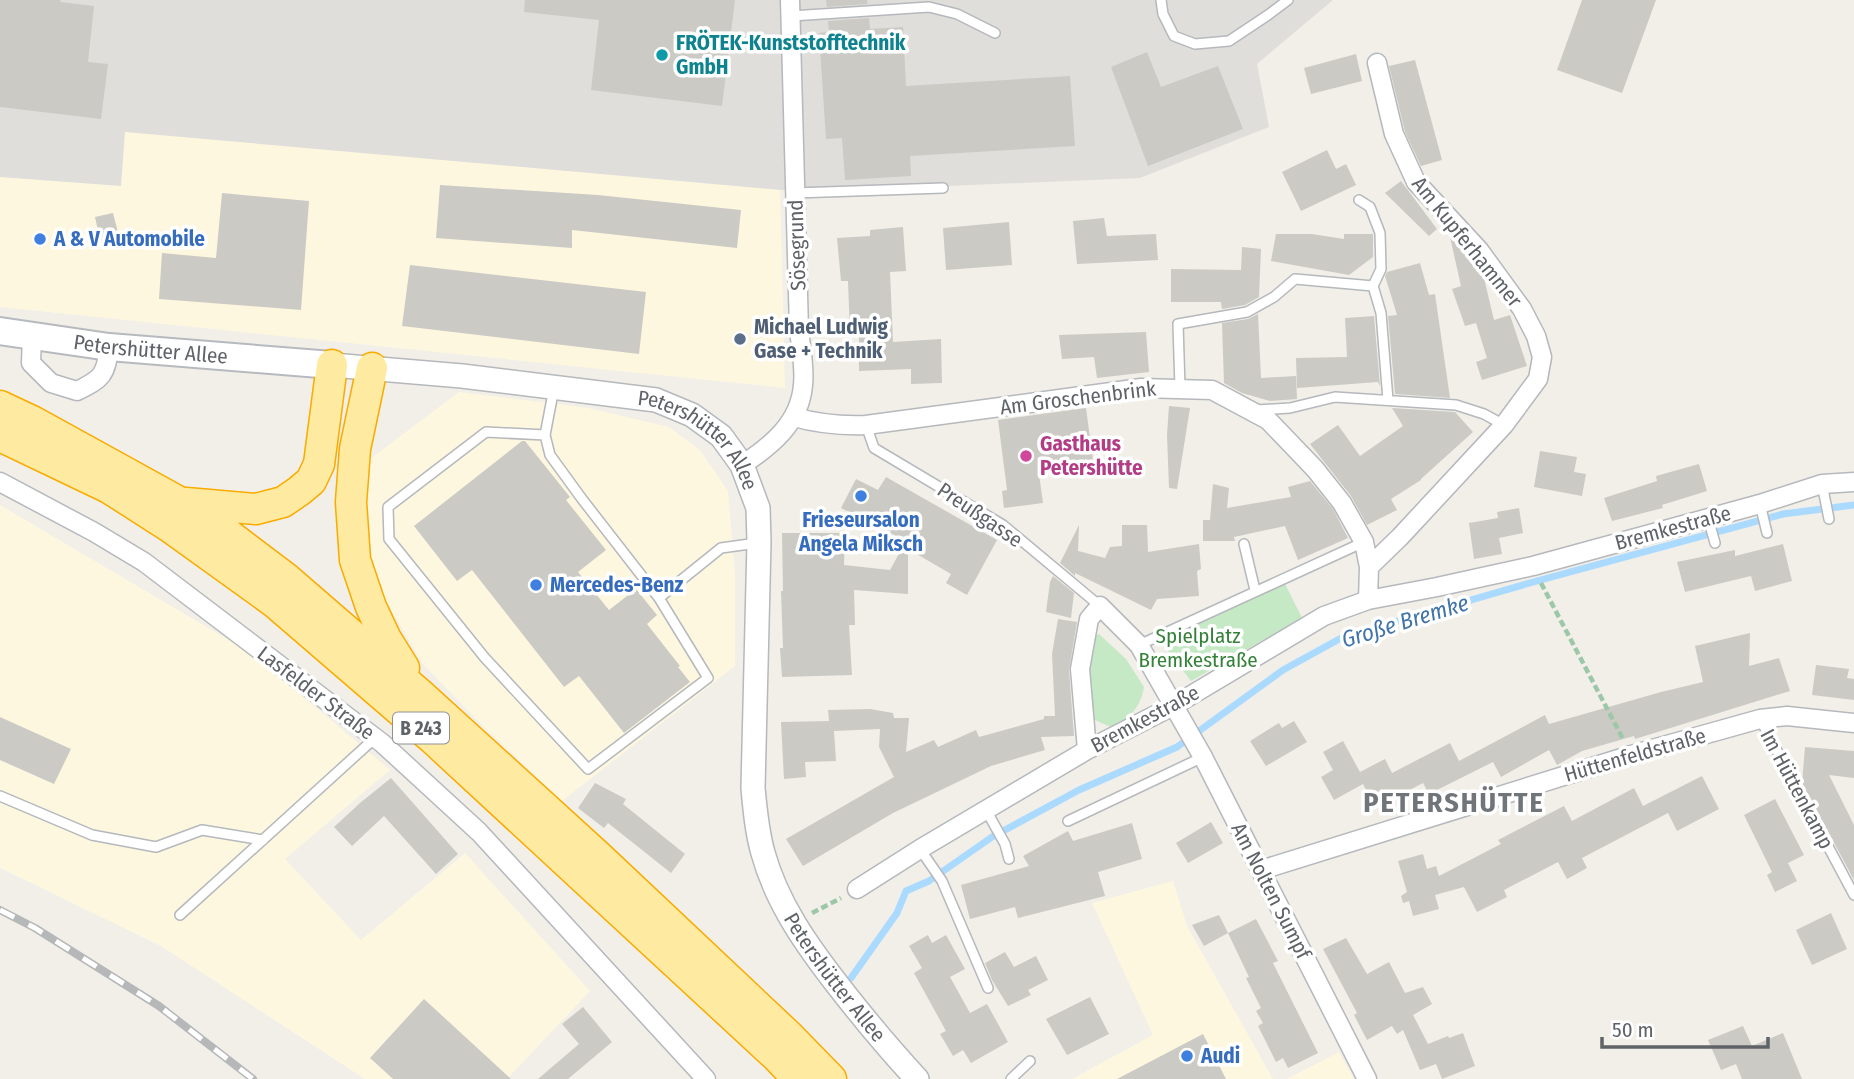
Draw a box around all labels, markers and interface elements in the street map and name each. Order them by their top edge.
place label: FRÖTEK-Kunststofftechnik GmbH [676,29,906,80]
marker: FRÖTEK-Kunststofftechnik GmbH [654,47,670,63]
street label: Am Kupferhammer [1406,171,1528,313]
street label: Sösegrund [782,199,812,291]
place label: A & V Automobile [53,226,205,252]
marker: A & V Automobile [32,231,48,247]
place label: Michael Ludwig Gase + Technik [754,314,889,364]
street label: Petershütter Allee [72,329,229,370]
marker: Michael Ludwig Gase + Technik [732,331,748,347]
street label: Am Groschenbrink [998,376,1158,420]
street label: Petershütter Allee [636,385,763,494]
place label: Gasthaus Petershütte [1040,431,1143,481]
marker: Gasthaus Petershütte [1018,448,1034,464]
street label: Preußgasse [932,477,1028,553]
marker: Frieseursalon Angela Miksch [853,488,869,504]
street label: Bremkestraße [1612,500,1734,556]
place label: Frieseursalon Angela Miksch [798,507,923,557]
place label: Mercedes-Benz [550,572,684,598]
marker: Mercedes-Benz [528,577,544,593]
water label: Große Bremke [1338,588,1472,654]
park label: Spielplatz Bremkestraße [1138,623,1258,673]
street label: Lasfelder Straße [252,640,380,746]
street label: Bremkestraße [1086,680,1204,758]
road number: B 243 [393,712,449,744]
street label: Hüttenfeldstraße [1561,722,1709,788]
street label: Im Hüttenkamp [1754,725,1840,853]
district label: PETERSHÜTTE [1363,786,1545,819]
street label: Am Nolten Sumpf [1225,818,1317,965]
street label: Petershütter Allee [778,908,891,1047]
scale bar [1602,1006,1768,1050]
text: 50 m [1612,1017,1654,1043]
place label: Audi [1200,1043,1240,1069]
marker: Audi [1179,1048,1195,1064]

